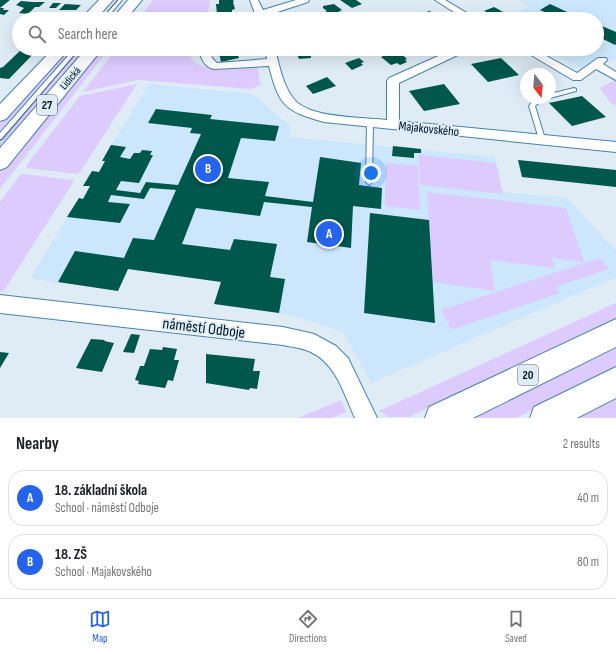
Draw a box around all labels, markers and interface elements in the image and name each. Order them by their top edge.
search box [12,12,604,56]
icon: search [26,23,48,45]
text: Search here [58,25,118,44]
street label: Lidická [57,64,84,92]
north arrow [520,68,556,104]
road number: 27 [37,95,57,115]
street label: Majakovského [398,118,460,140]
pin: B [195,154,221,184]
your location [361,163,381,183]
pin: A [316,219,342,249]
street label: náměstí Odboje [161,314,246,343]
road number: 20 [518,365,538,385]
text: Nearby [16,434,59,454]
text: 2 results [563,436,600,452]
text: 18. základní škola [55,481,147,500]
text: A [27,490,33,506]
text: 40 m [577,490,599,506]
text: School · náměstí Odboje [55,500,159,516]
text: 18. ZŠ [55,545,87,564]
text: B [27,554,33,570]
text: 80 m [577,554,599,570]
text: School · Majakovského [55,564,152,580]
tab: Map [89,608,111,645]
tab: Directions [289,608,327,645]
tab: Saved [505,608,527,645]

